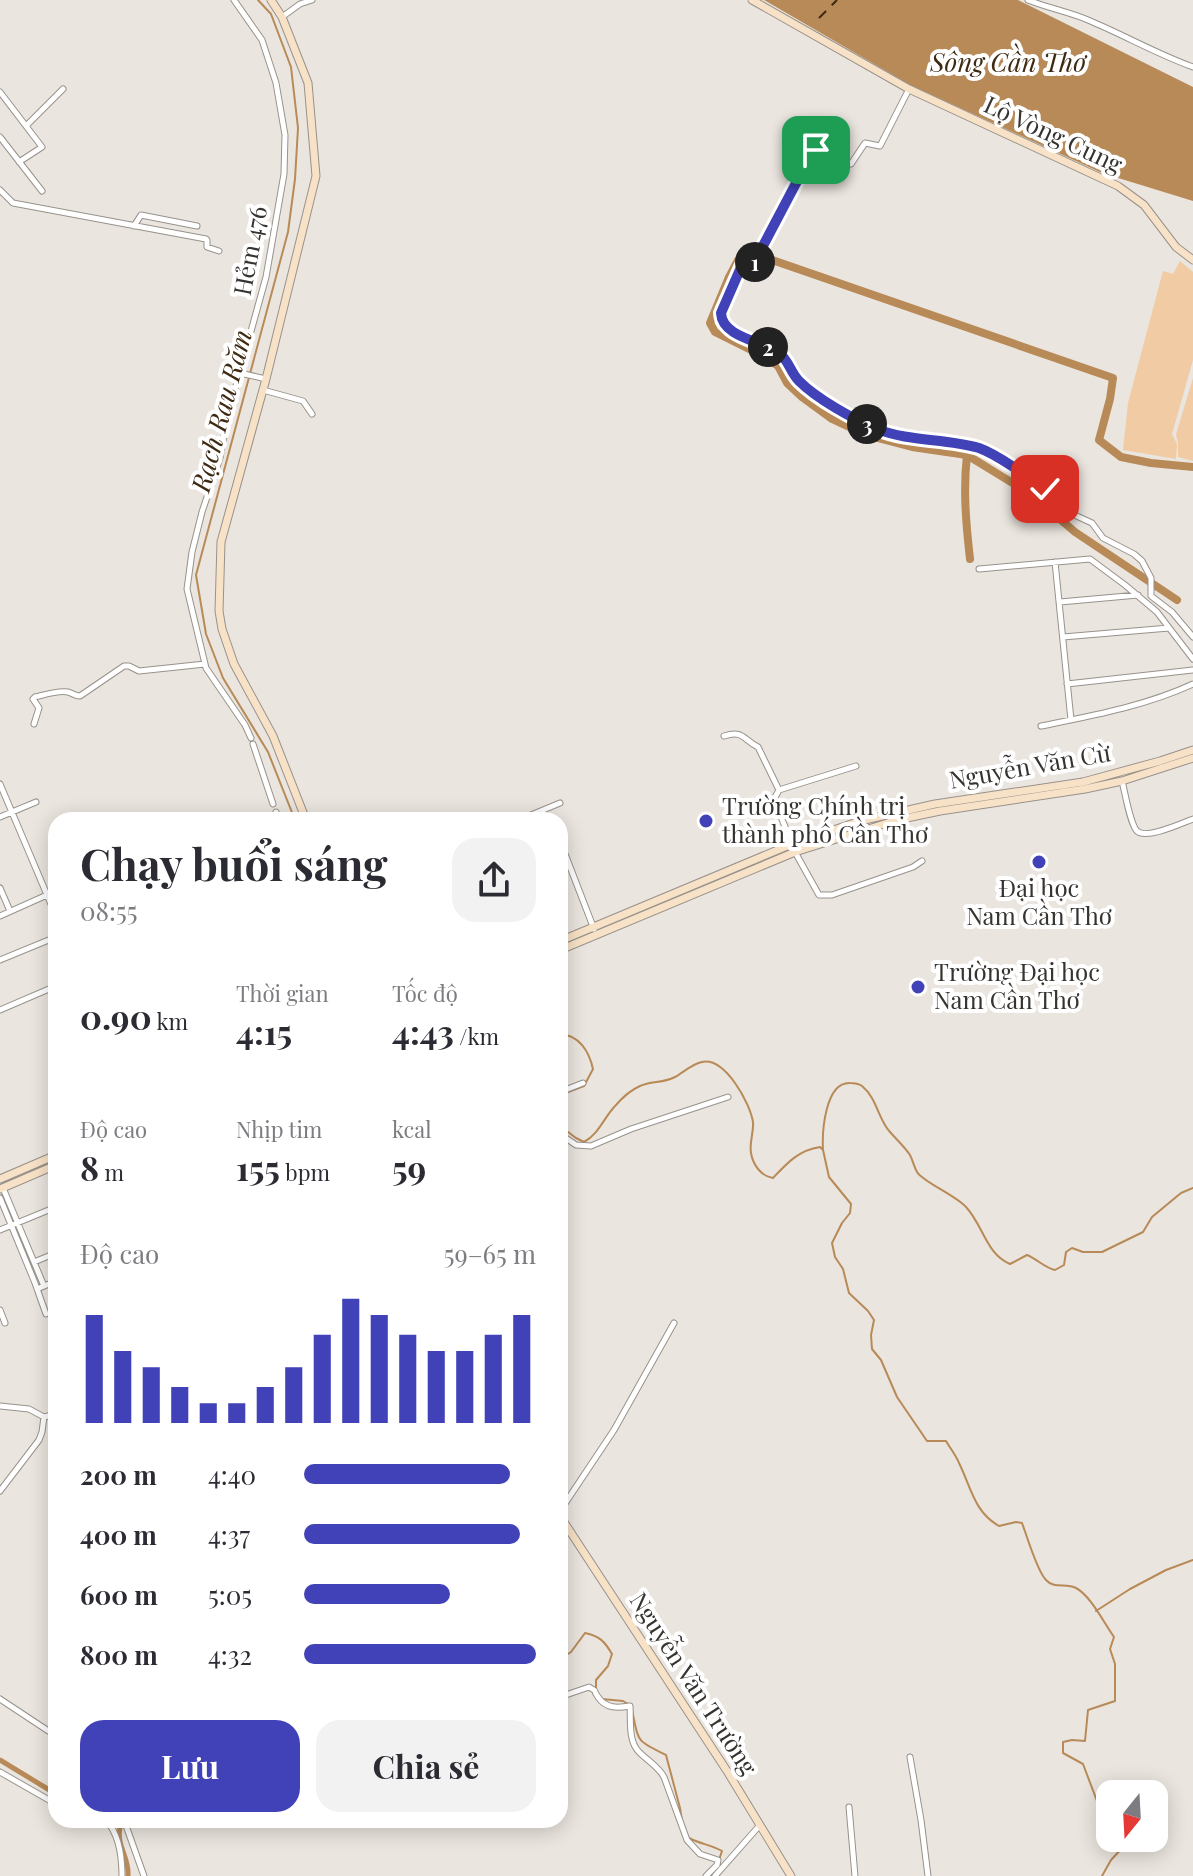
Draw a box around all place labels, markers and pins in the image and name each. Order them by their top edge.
pin [782,116,850,184]
pin: 1 [735,242,775,282]
pin: 2 [748,327,788,367]
pin: 3 [847,404,887,444]
pin [1011,455,1079,523]
place label: Trường Chính trị thành phố Cần Thơ [722,789,928,849]
marker: Trường Chính trị thành phố Cần Thơ [697,812,715,830]
marker: Đại học Nam Cần Thơ [1030,853,1048,871]
place label: Đại học Nam Cần Thơ [966,871,1112,931]
place label: Trường Đại học Nam Cần Thơ [934,955,1100,1015]
marker: Trường Đại học Nam Cần Thơ [909,978,927,996]

